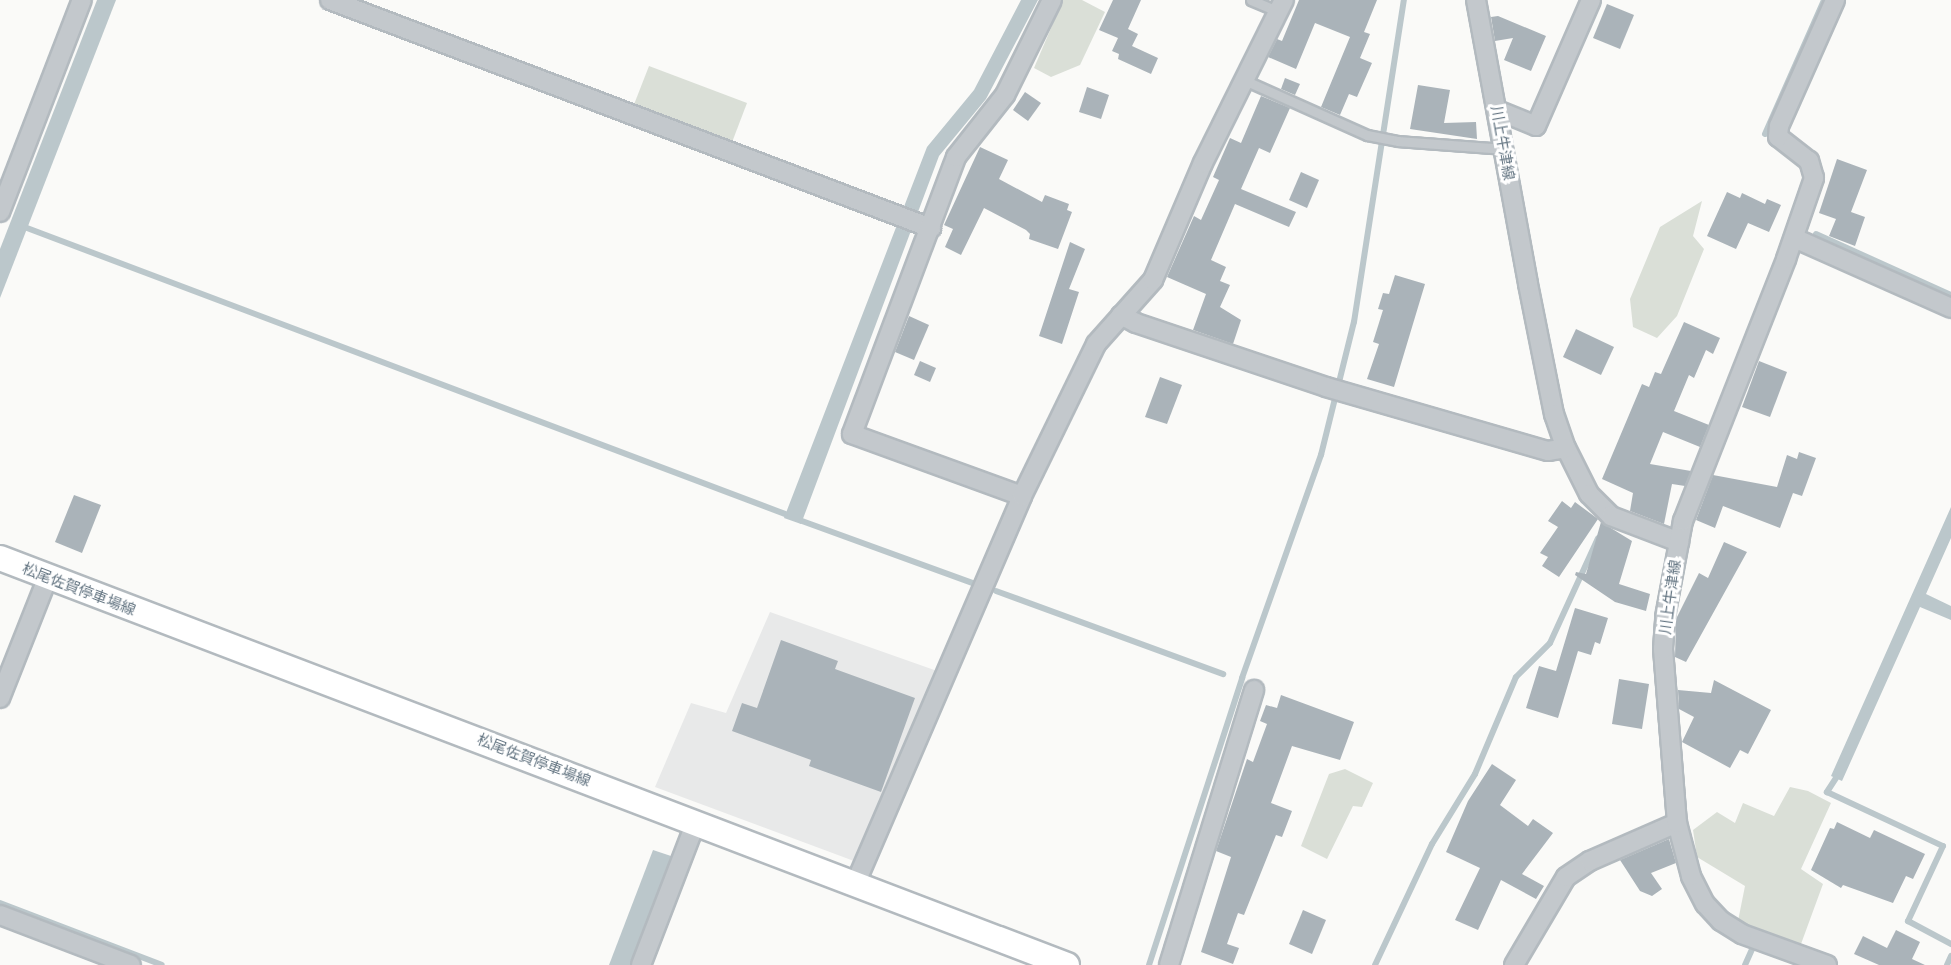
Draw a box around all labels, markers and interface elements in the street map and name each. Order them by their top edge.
street label: 川上牛津線 [1488,105,1518,181]
street label: 松尾佐賀停車場線 [20,559,138,619]
street label: 川上牛津線 [1656,559,1684,635]
street label: 松尾佐賀停車場線 [475,730,593,790]

